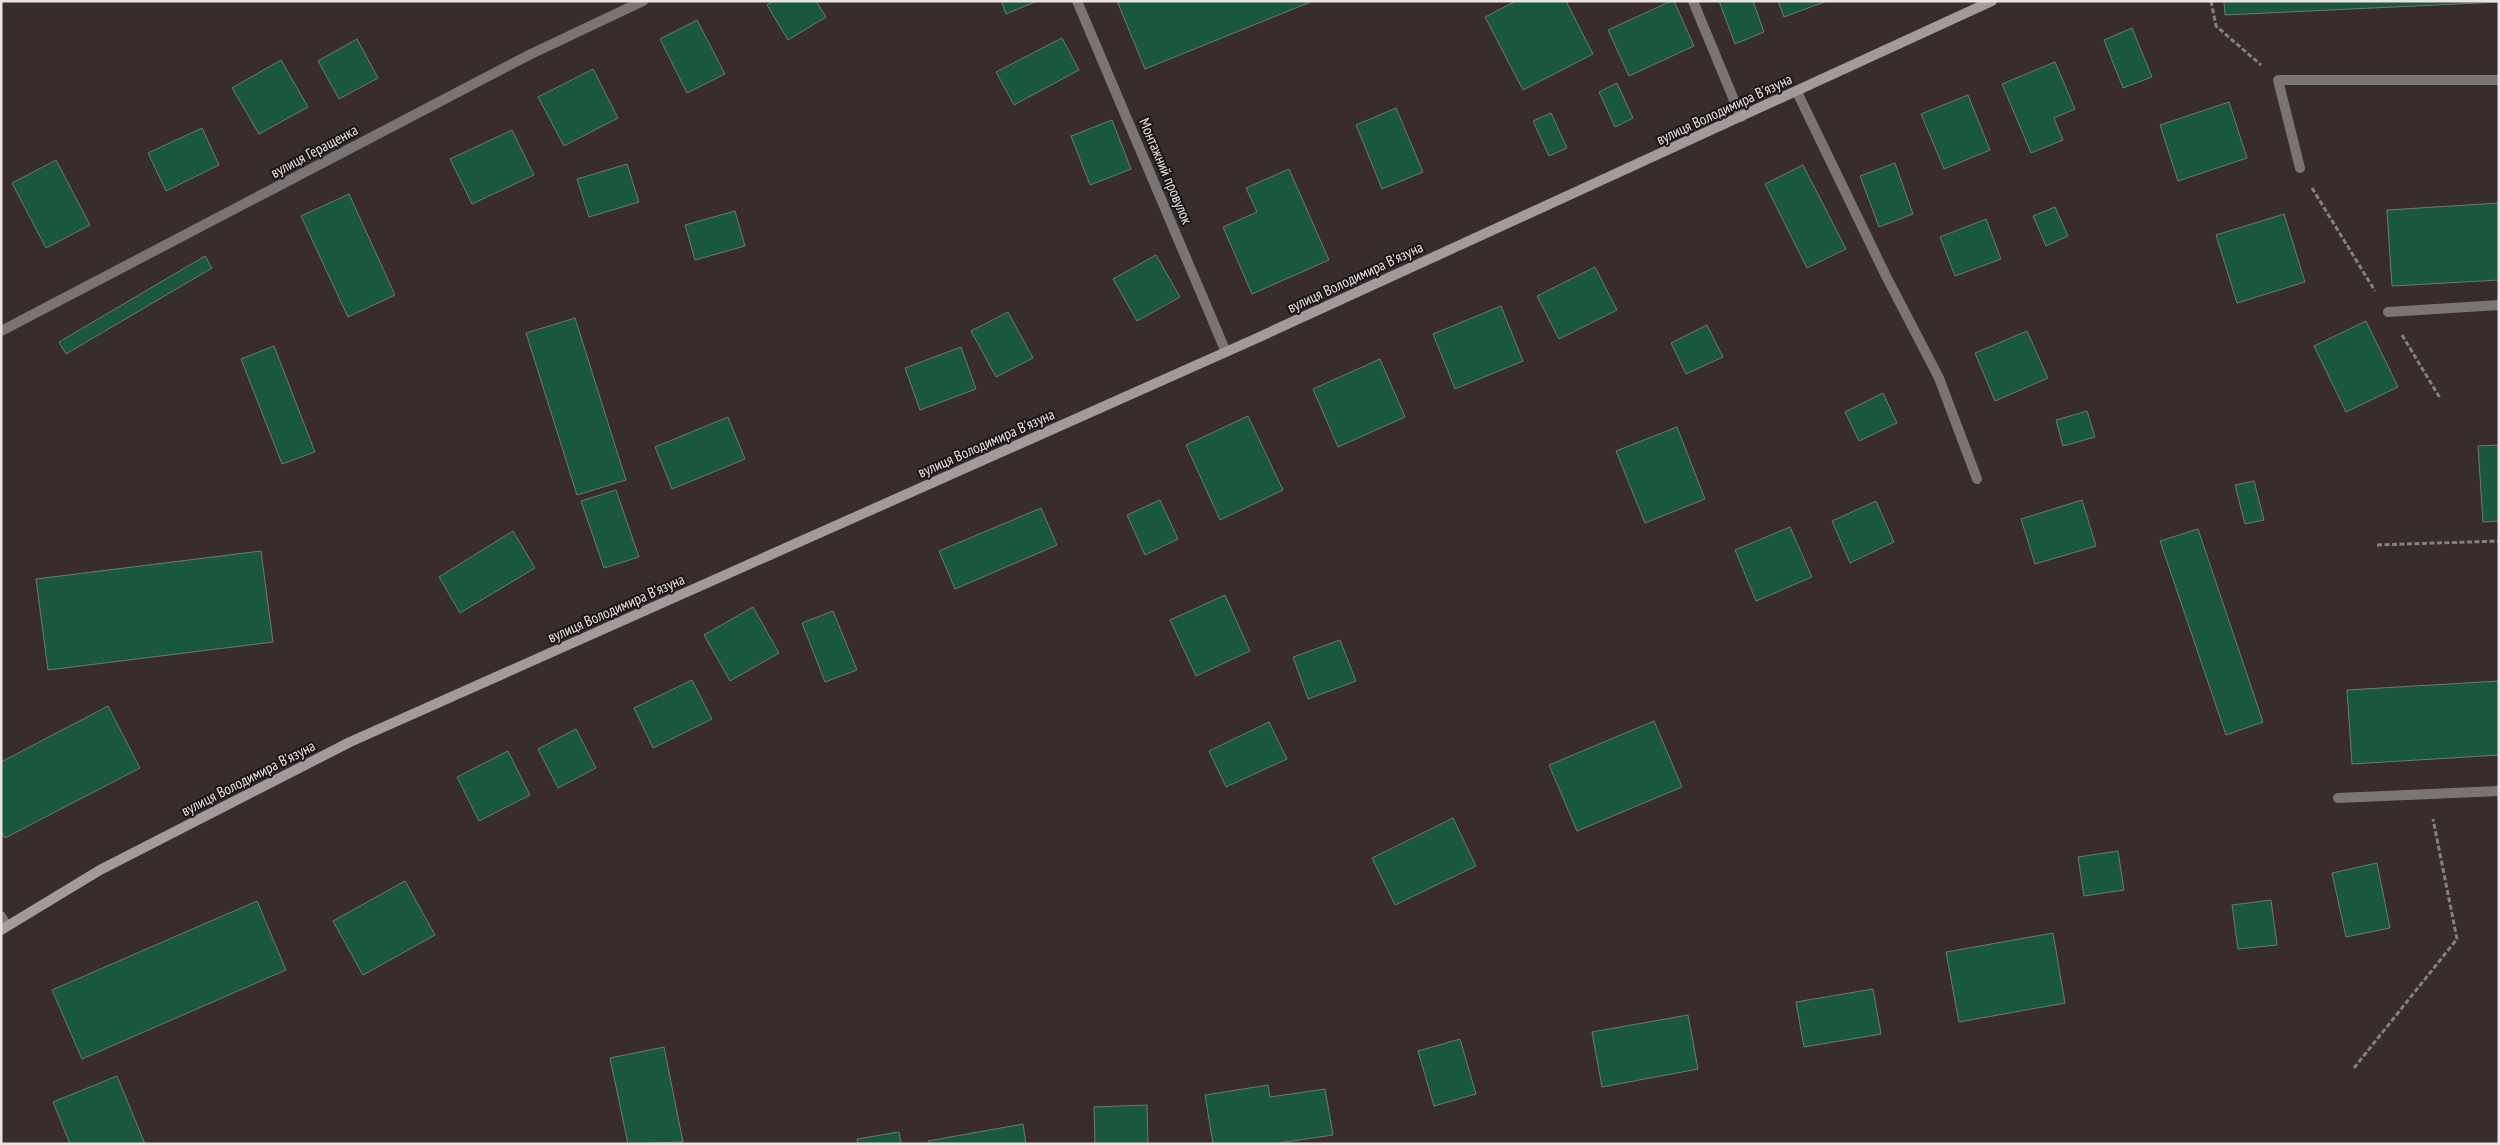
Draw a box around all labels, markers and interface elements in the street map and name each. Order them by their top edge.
street label: вулиця Володимира В'язуна [1653,69,1795,149]
street label: Монтажний провулок [1135,115,1197,227]
street label: вулиця Геращенка [267,120,361,182]
street label: вулиця Володимира В'язуна [1284,237,1426,317]
street label: вулиця Володимира В'язуна [915,404,1057,482]
street label: вулиця Володимира В'язуна [545,569,687,647]
street label: вулиця Володимира В'язуна [178,736,318,820]

